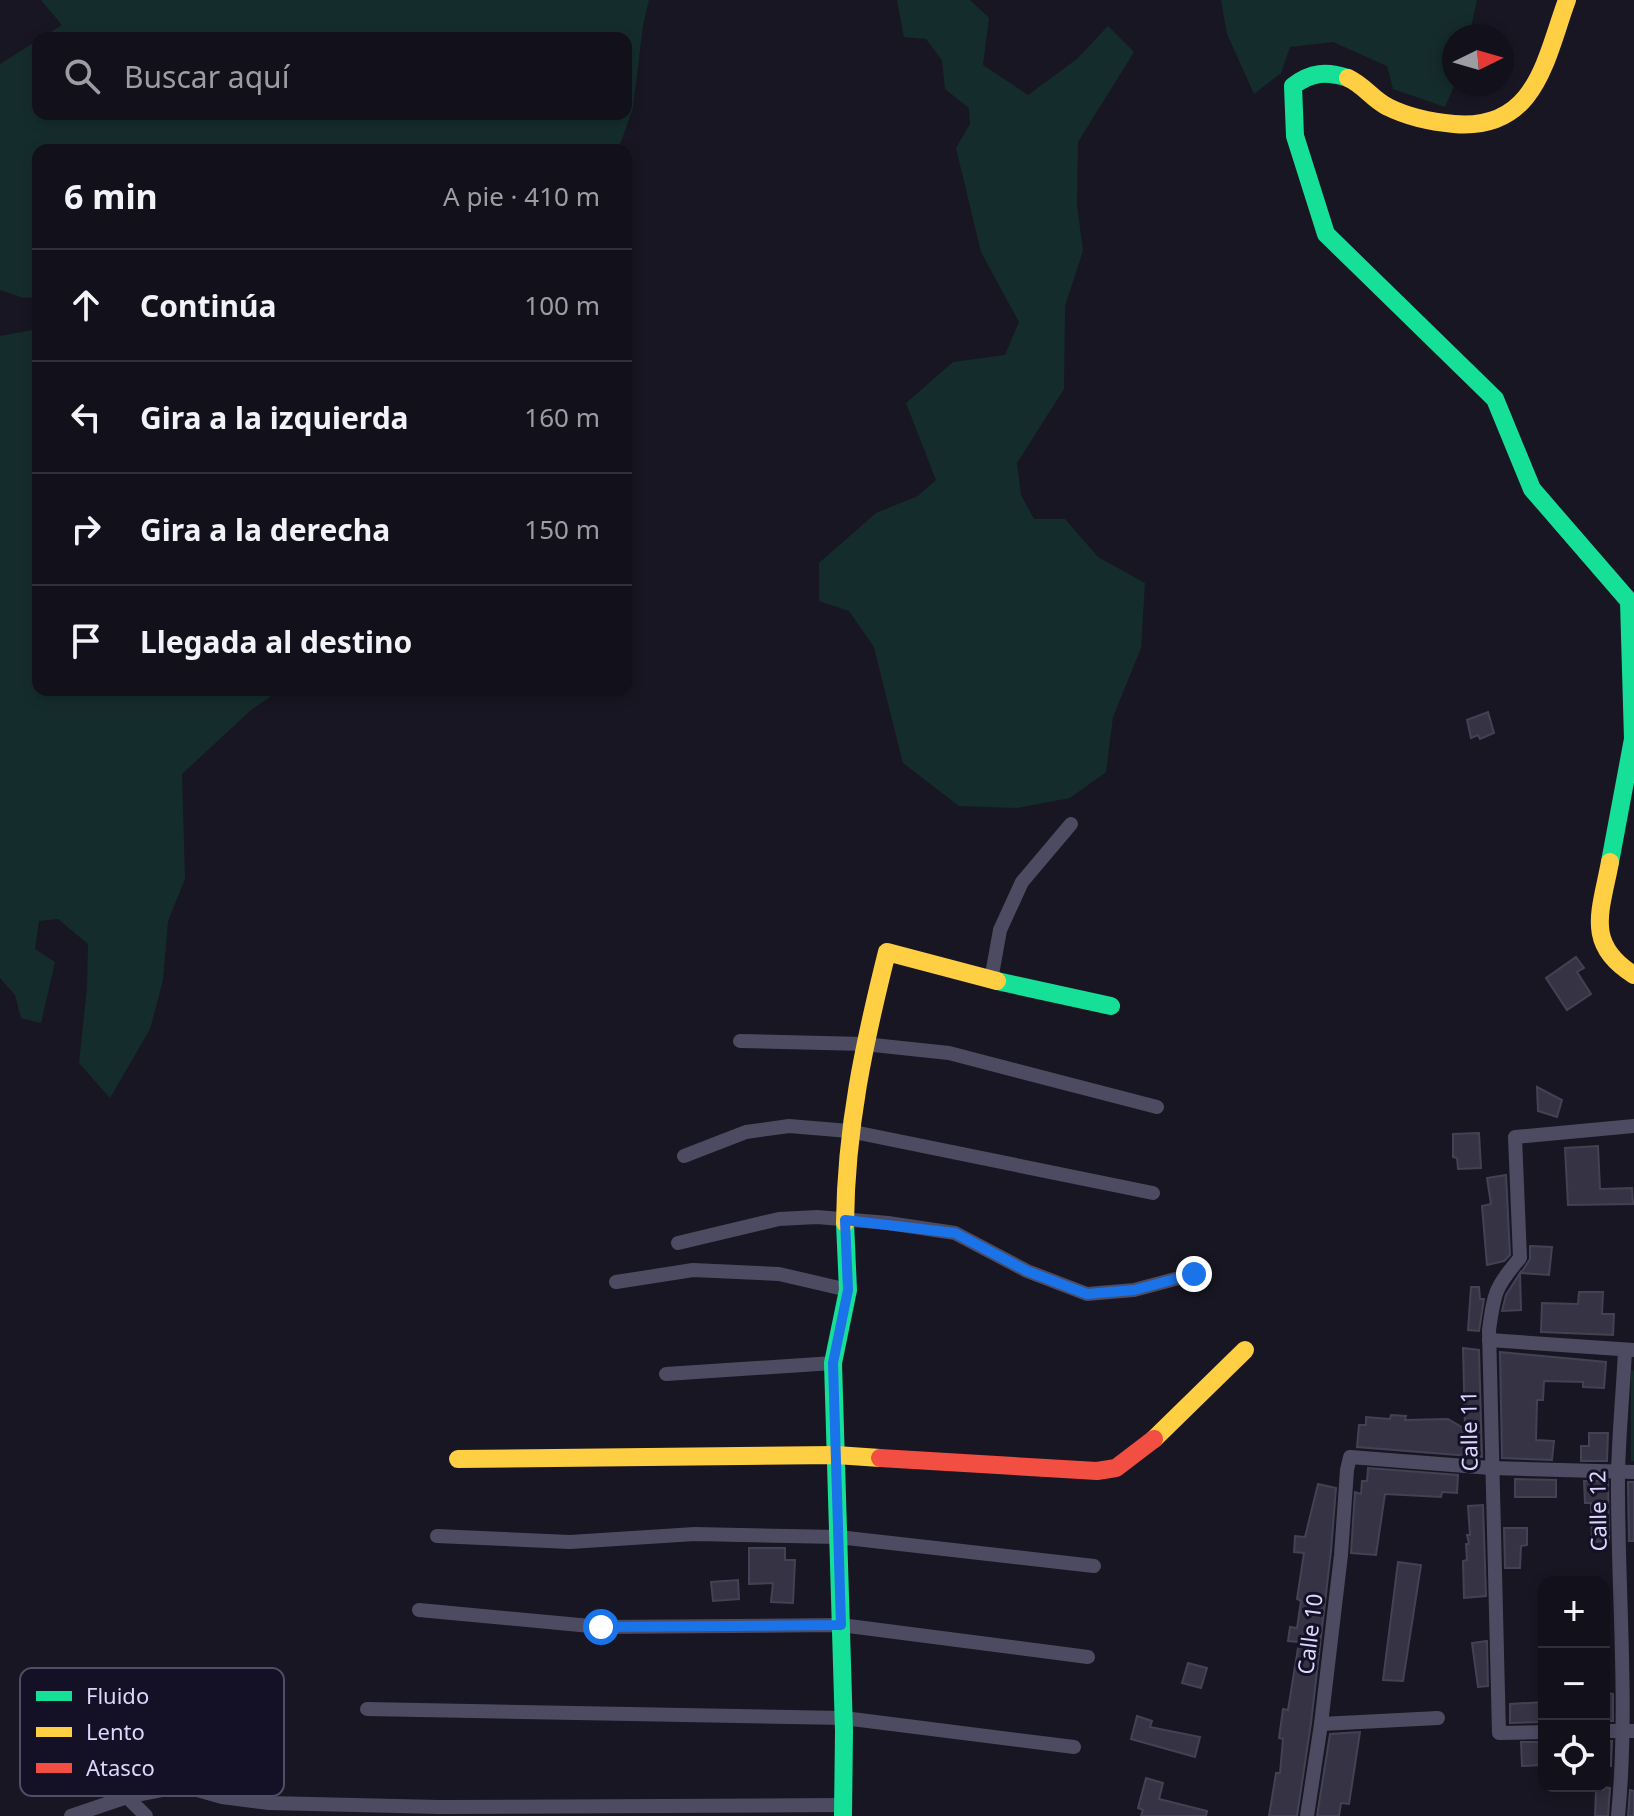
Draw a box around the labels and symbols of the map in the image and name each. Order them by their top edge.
north arrow [1442,24,1514,96]
route end [1176,1256,1212,1292]
street label: Calle 11 [1452,1390,1484,1472]
street label: Calle 12 [1581,1470,1613,1552]
street label: Calle 10 [1289,1592,1329,1676]
route start [583,1609,619,1645]
legend [20,1668,284,1796]
text: Fluido [86,1680,149,1710]
text: Lento [86,1716,145,1746]
text: Atasco [86,1752,155,1782]

